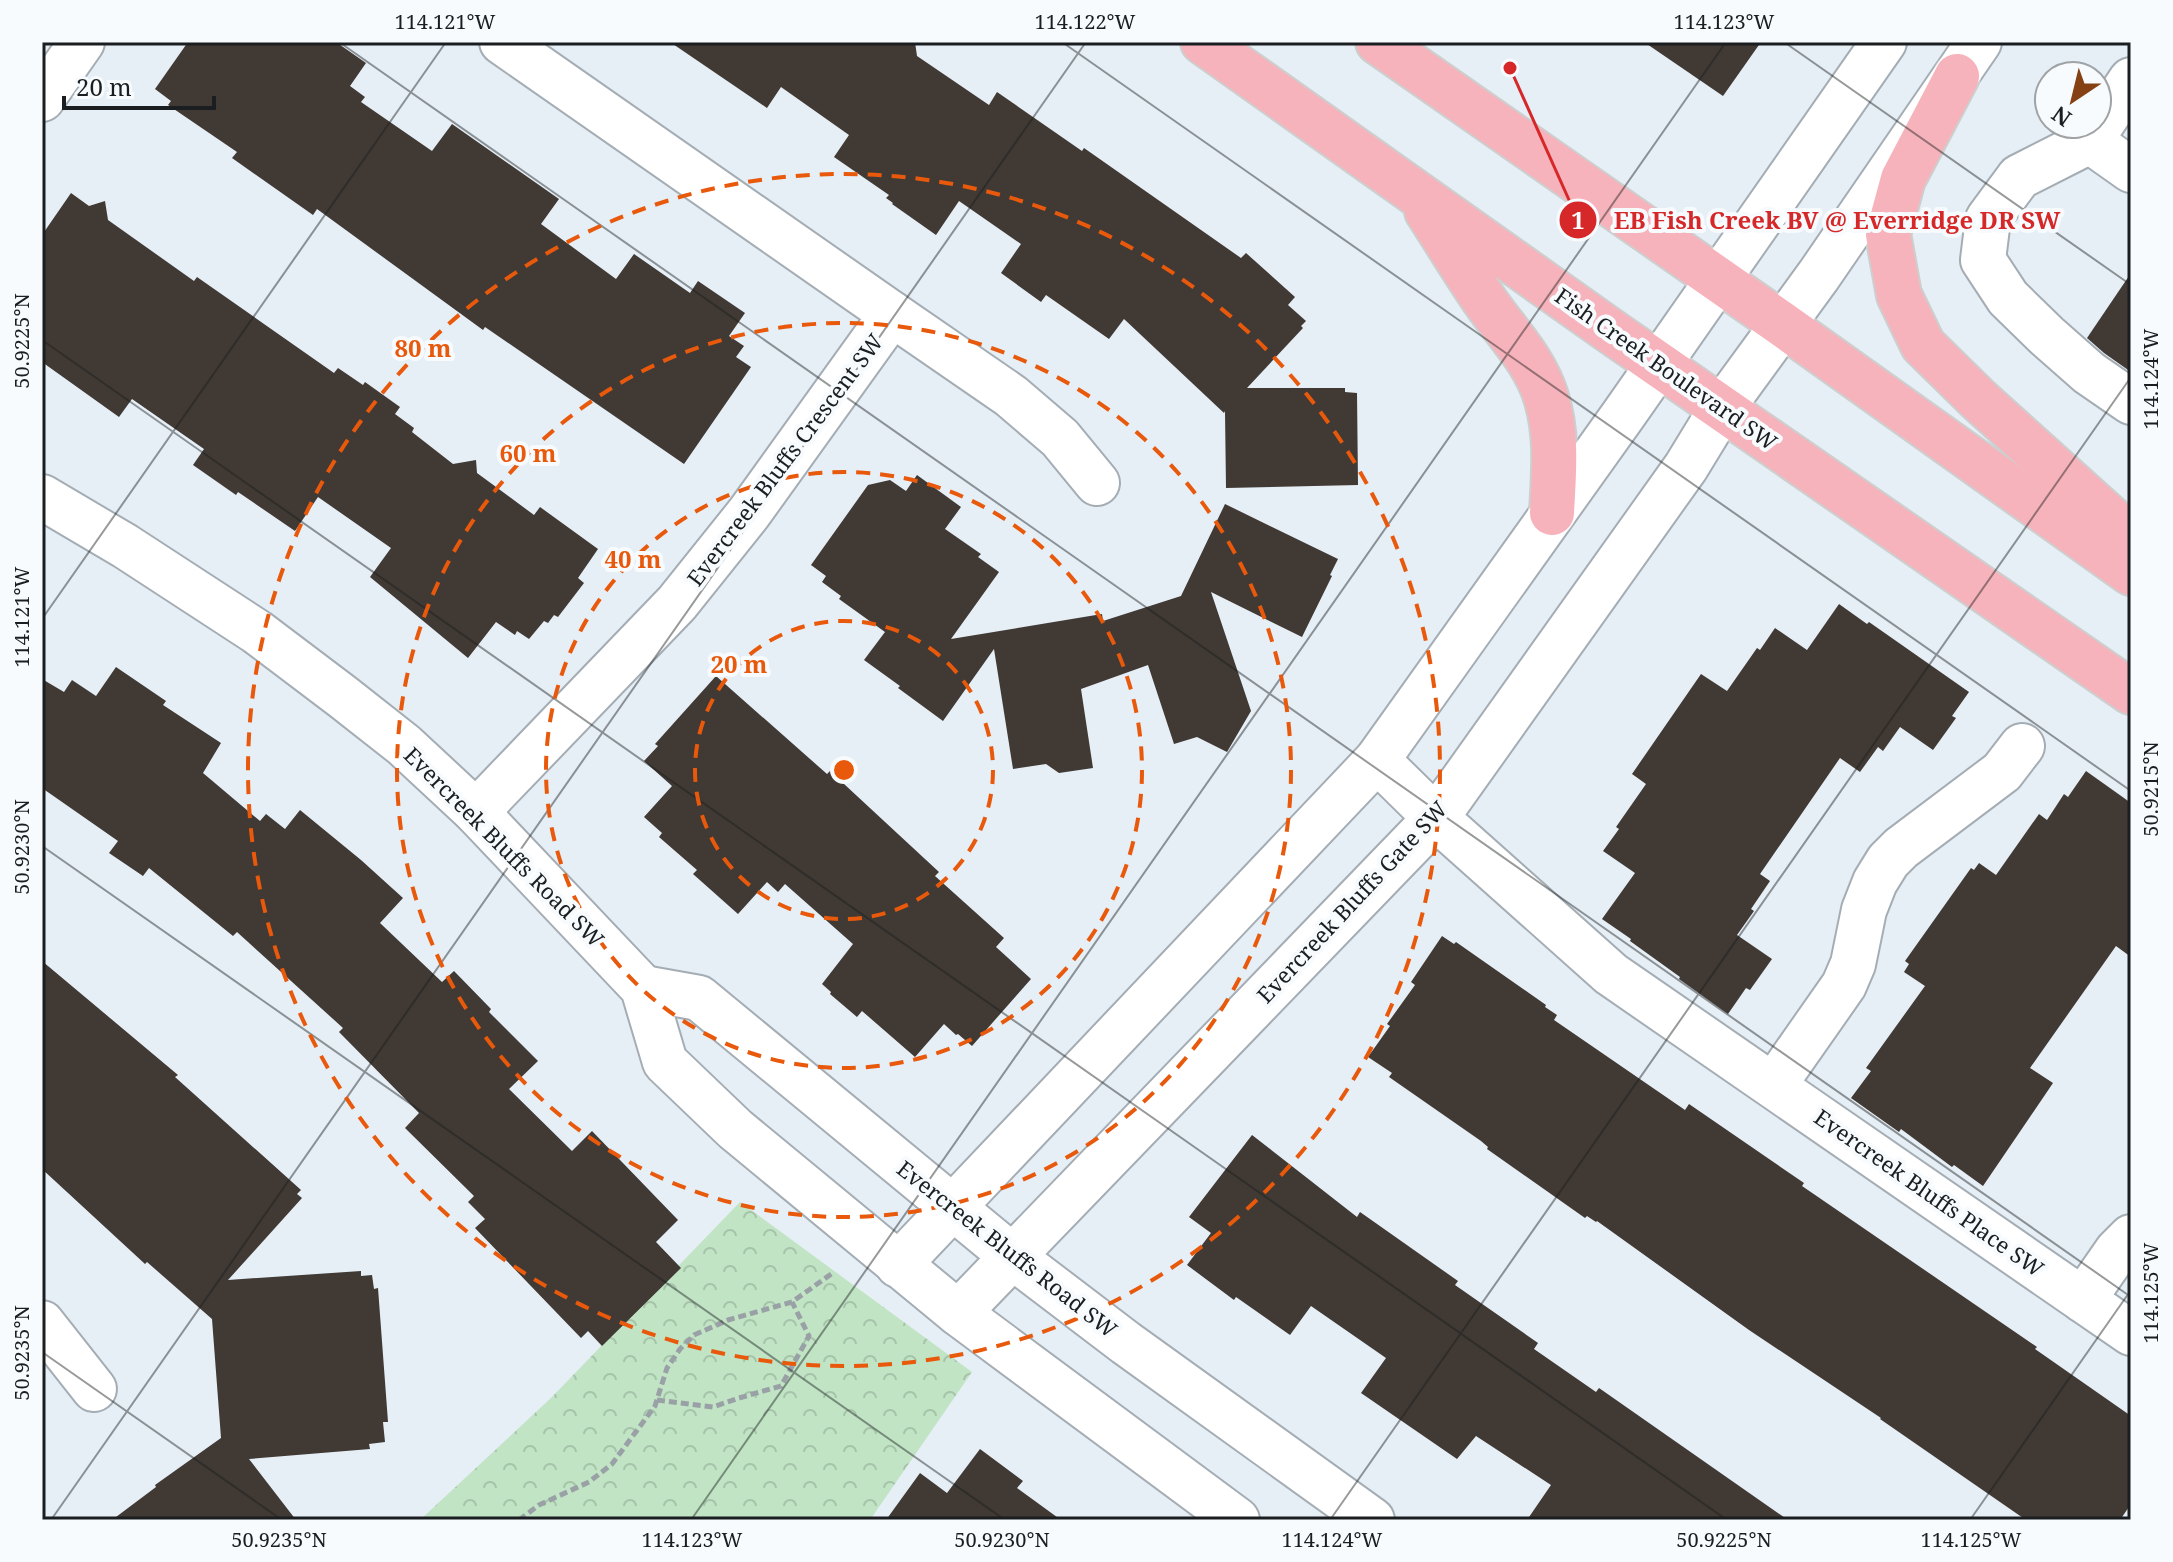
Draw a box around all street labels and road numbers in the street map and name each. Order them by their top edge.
street label: Fish Creek Boulevard SW [1550,280,1784,456]
street label: Evercreek Bluffs Crescent SW [679,327,889,592]
street label: Evercreek Bluffs Road SW [398,740,611,953]
street label: Evercreek Bluffs Gate SW [1250,794,1453,1009]
street label: Evercreek Bluffs Place SW [1809,1101,2050,1283]
street label: Evercreek Bluffs Road SW [891,1153,1124,1344]

